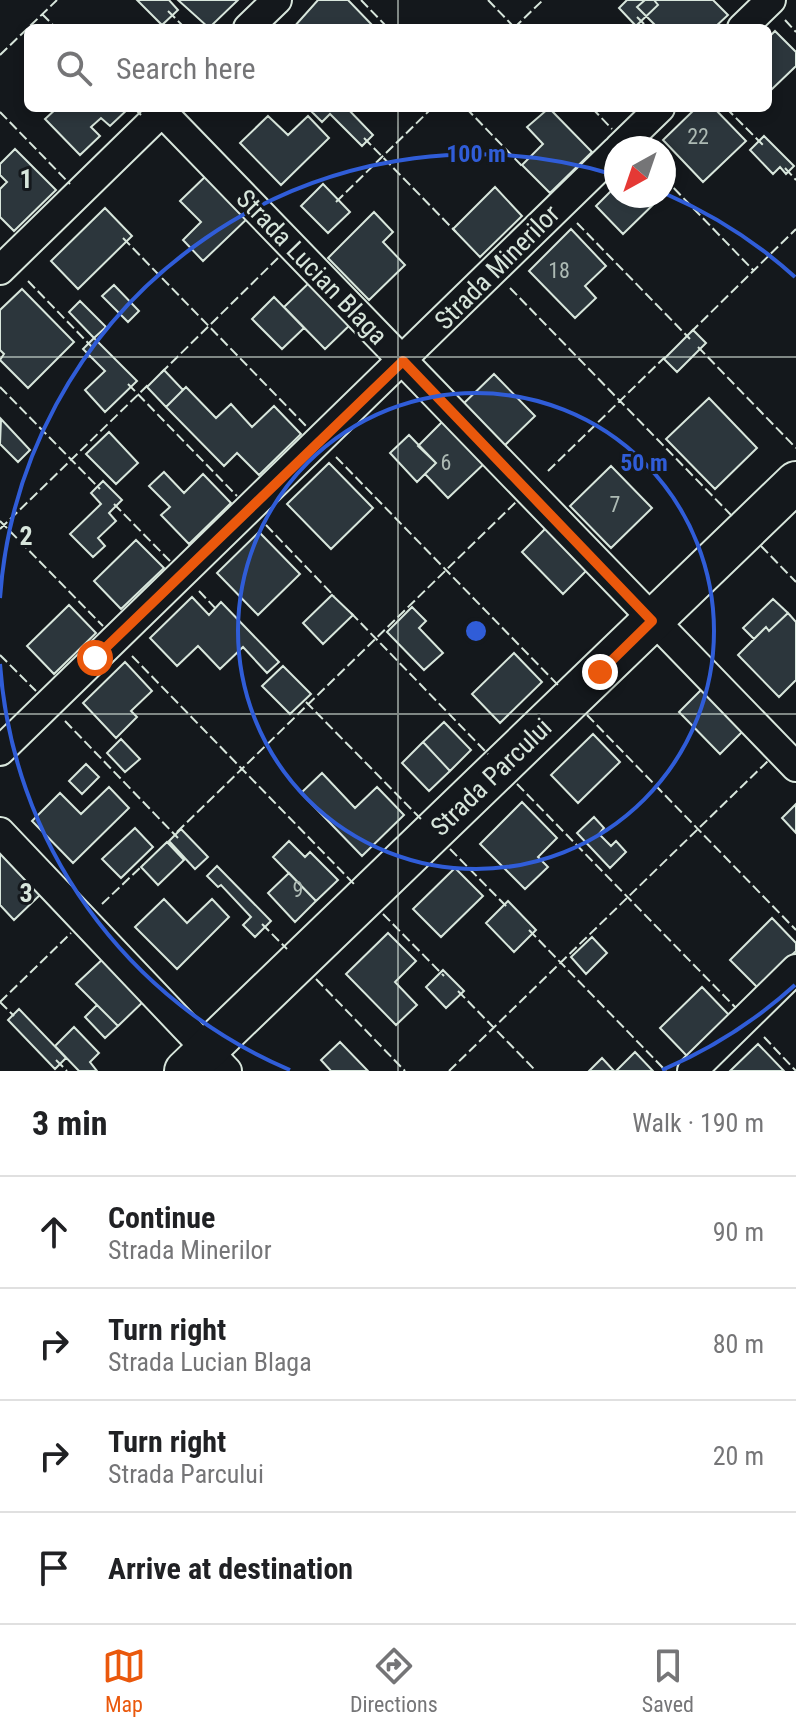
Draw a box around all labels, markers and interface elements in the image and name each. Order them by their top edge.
search box [24,24,772,112]
icon: search [52,46,96,90]
text: Search here [116,51,256,86]
house number: 22 [687,124,709,149]
north arrow [604,136,676,208]
text: 100 m [446,140,506,168]
text: 1 [19,164,33,194]
street label: Strada Lucian Blaga [230,183,394,351]
street label: Strada Minerilor [429,199,565,335]
house number: 18 [548,258,570,283]
text: 50 m [620,449,668,477]
house number: 6 [441,450,451,475]
house number: 7 [610,492,620,517]
text: 2 [19,521,33,551]
centre of rings [462,617,490,645]
route start [77,640,113,676]
route end [582,654,618,690]
street label: Strada Parcului [425,712,557,842]
house number: 9 [293,877,303,902]
text: 3 [19,878,33,908]
text: 3 min [32,1103,108,1143]
text: Walk · 190 m [632,1108,764,1138]
text: Continue [108,1200,215,1235]
icon: ahead [32,1210,76,1254]
text: 90 m [713,1217,764,1247]
text: Strada Minerilor [108,1235,272,1265]
text: Turn right [108,1312,226,1347]
icon: right [32,1322,76,1366]
text: 80 m [713,1329,764,1359]
text: Strada Lucian Blaga [108,1347,312,1377]
text: Turn right [108,1424,226,1459]
icon: right [32,1434,76,1478]
text: 20 m [713,1441,764,1471]
text: Strada Parcului [108,1459,264,1489]
icon: arrive [32,1546,76,1590]
text: Arrive at destination [108,1551,353,1586]
tab: Map [102,1644,146,1717]
tab: Directions [350,1644,438,1717]
tab: Saved [642,1644,694,1717]

